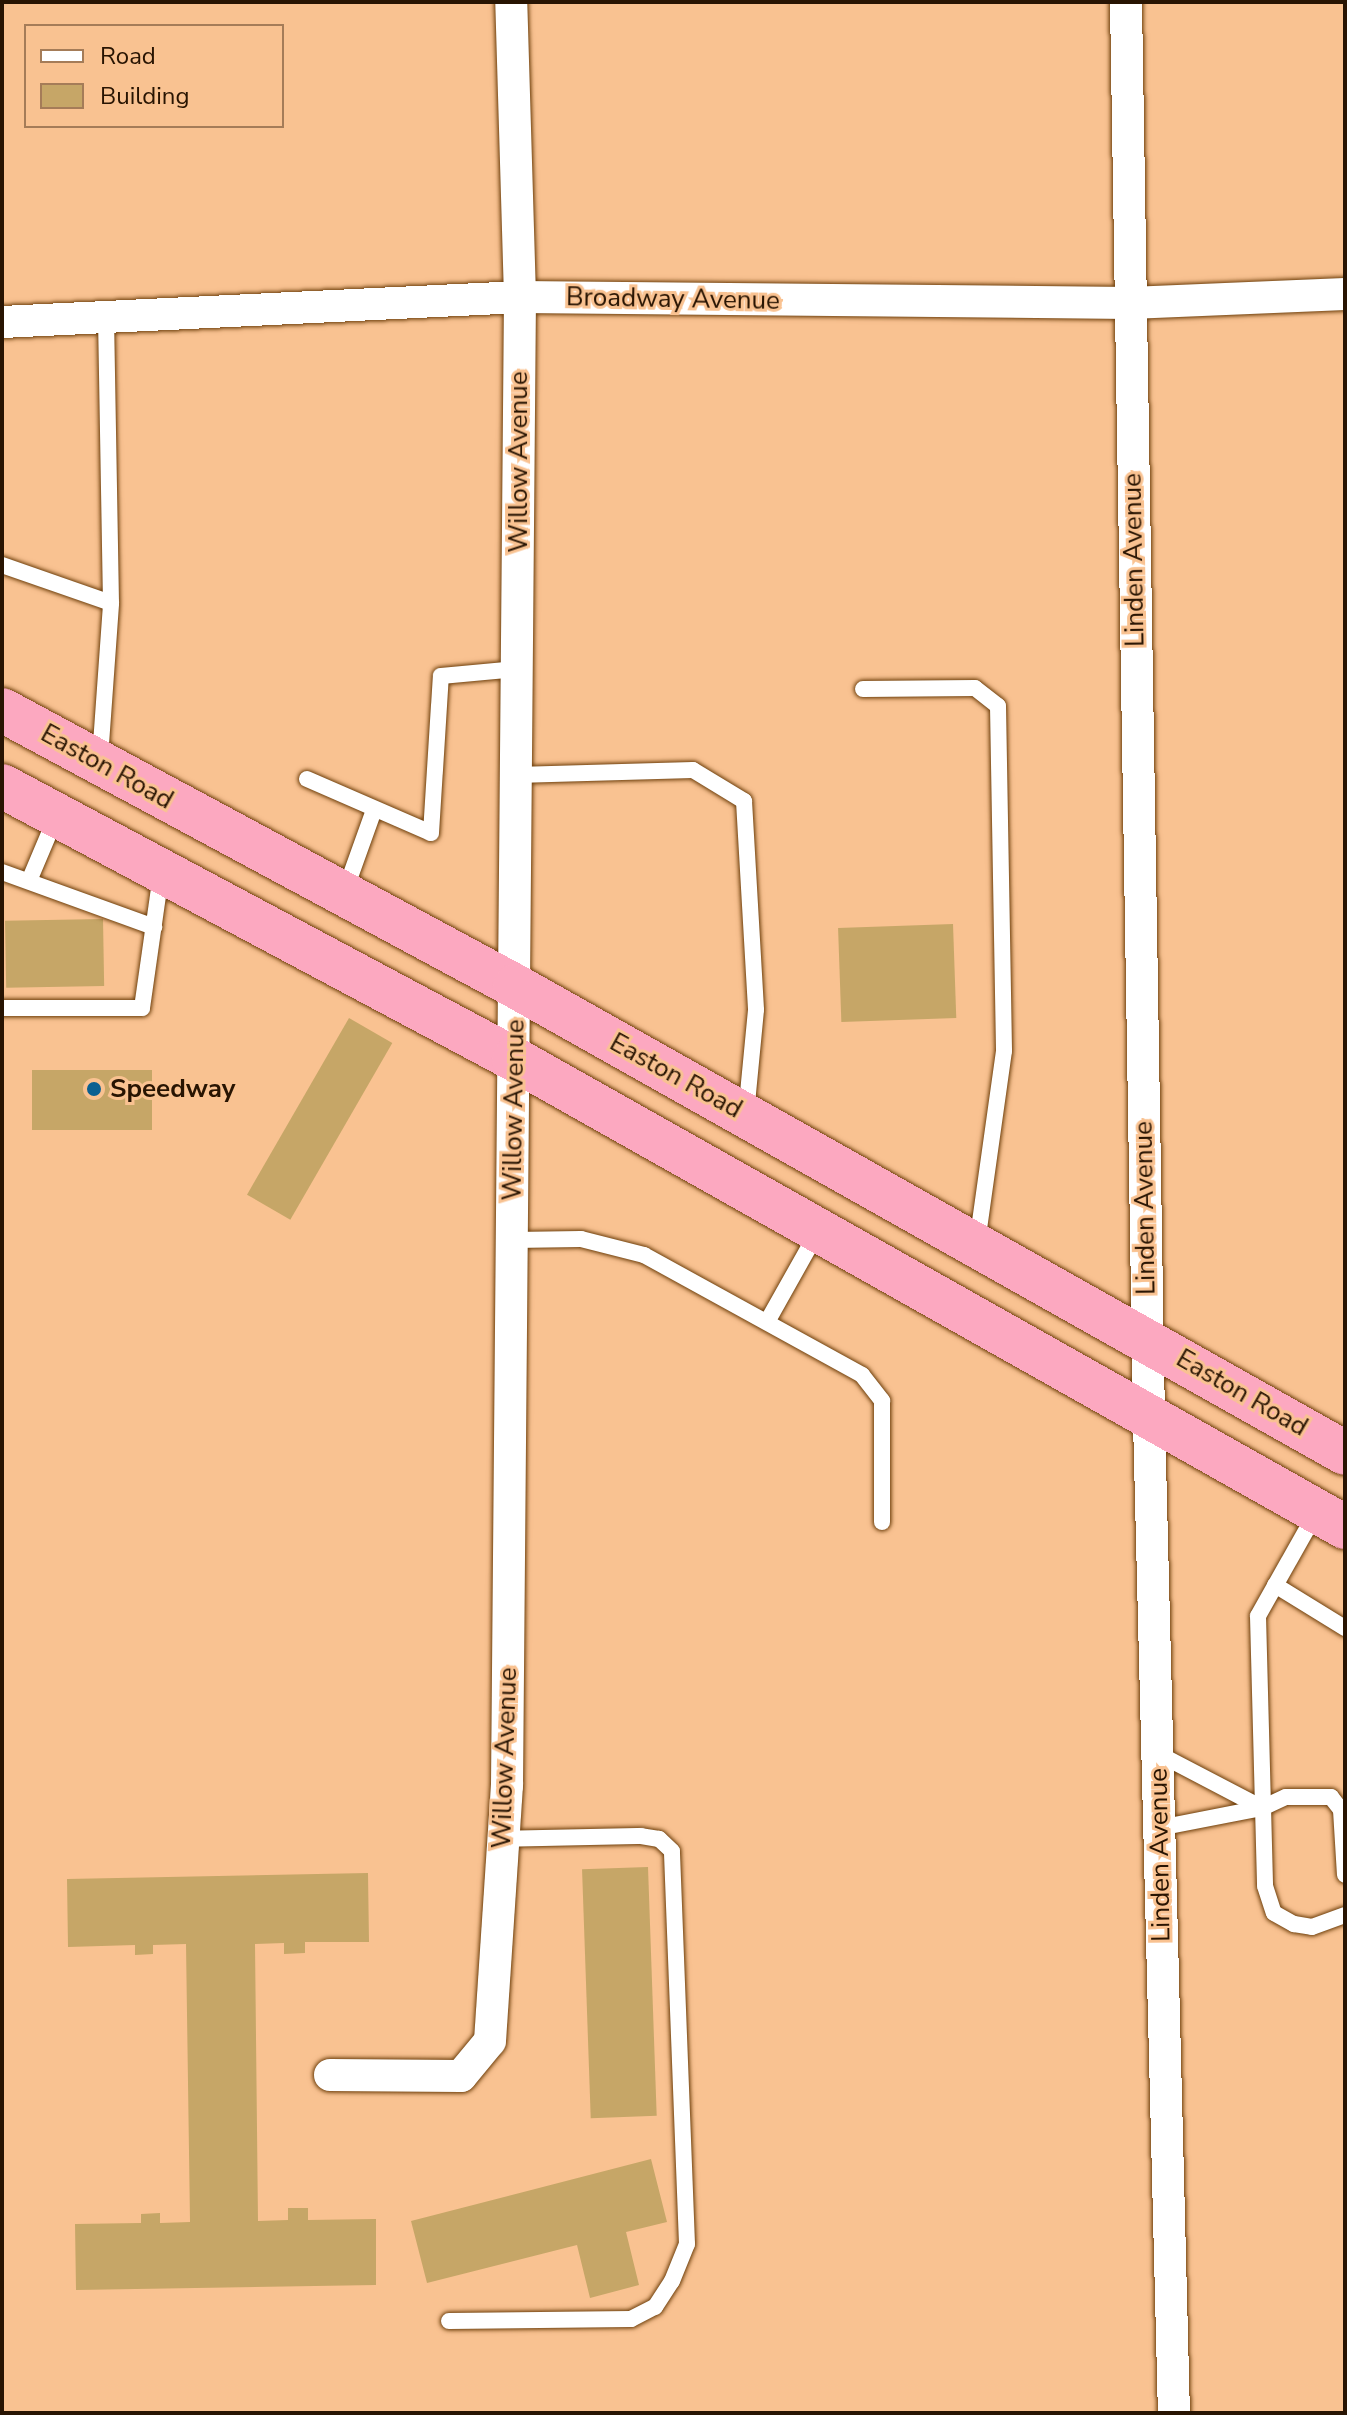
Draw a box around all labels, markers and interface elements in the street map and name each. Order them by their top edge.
legend [24,24,284,128]
text: Road [100,40,156,72]
text: Building [100,80,190,112]
street label: Broadway Avenue [566,282,780,316]
street label: Willow Avenue [503,371,535,553]
street label: Linden Avenue [1117,473,1151,647]
street label: Easton Road [35,718,179,816]
street label: Willow Avenue [497,1019,531,1201]
street label: Easton Road [604,1027,748,1125]
place label: Speedway [110,1073,235,1105]
marker: Speedway [85,1080,103,1098]
street label: Linden Avenue [1128,1121,1162,1295]
street label: Easton Road [1171,1343,1313,1443]
street label: Willow Avenue [486,1667,524,1849]
street label: Linden Avenue [1143,1768,1177,1942]

